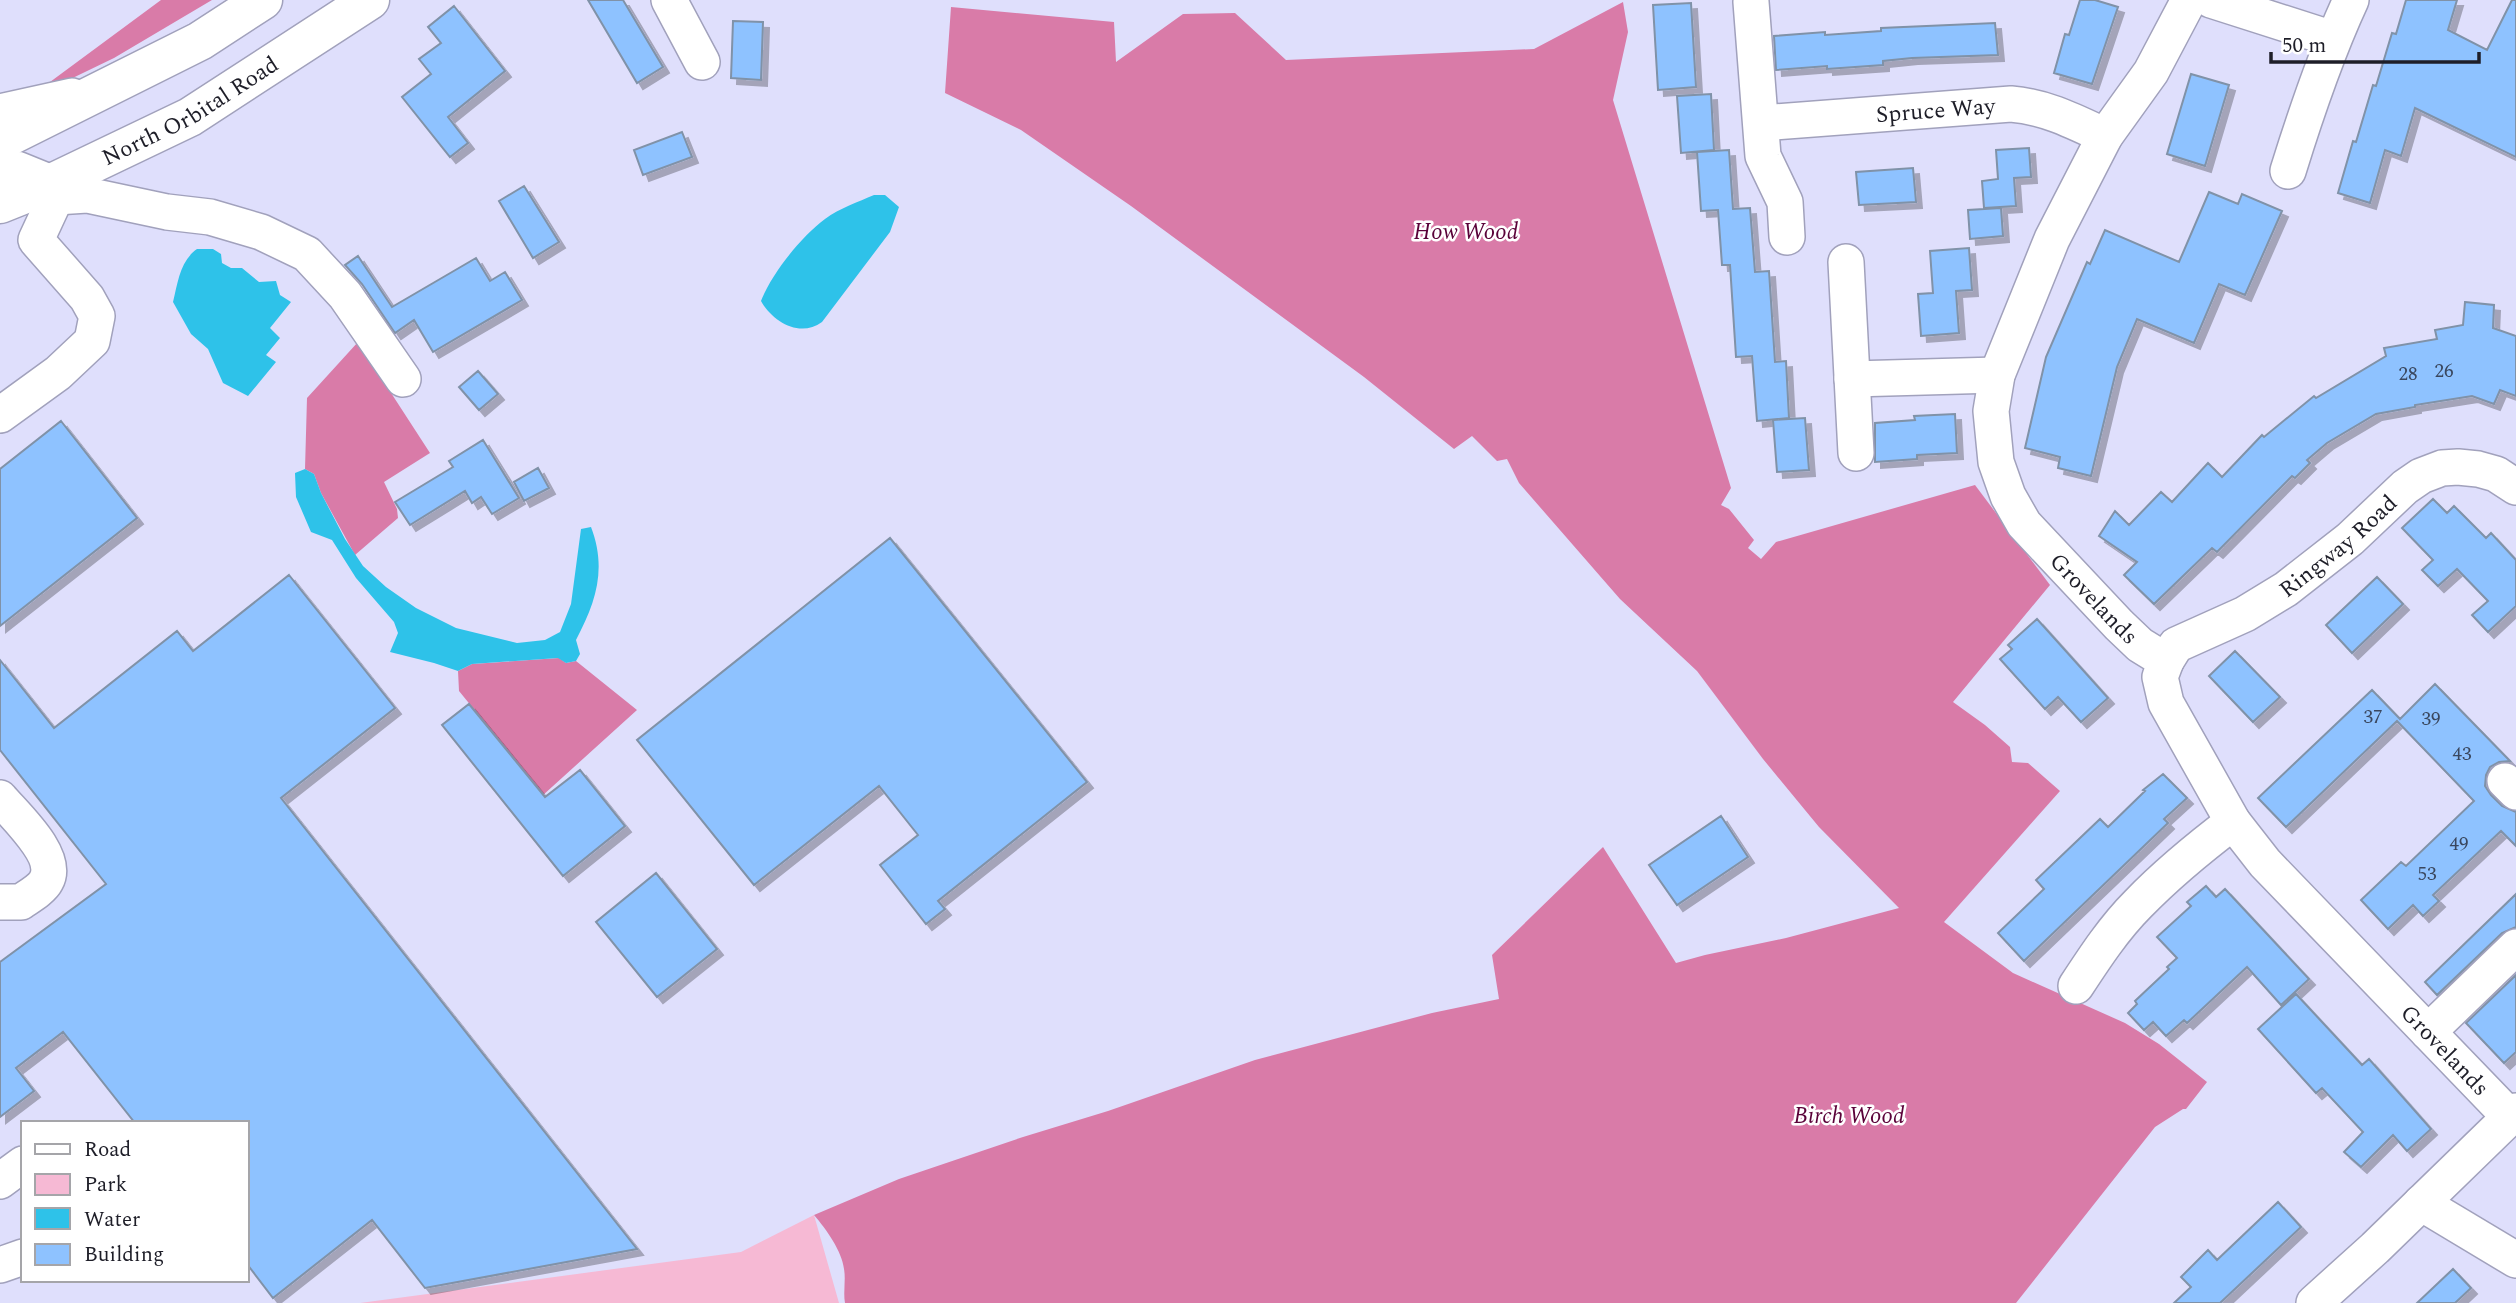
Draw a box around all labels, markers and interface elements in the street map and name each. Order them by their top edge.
scale bar [2271,21,2479,65]
text: 50 m [2282,30,2326,62]
street label: North Orbital Road [96,48,286,176]
street label: Spruce Way [1875,89,1997,133]
park label: How Wood [1414,215,1519,250]
house number: 26 [2434,357,2454,386]
house number: 28 [2398,360,2418,389]
street label: Ringway Road [2272,487,2406,607]
street label: Grovelands [2041,545,2145,653]
house number: 37 [2363,703,2383,732]
house number: 39 [2421,705,2441,734]
house number: 43 [2452,740,2472,769]
house number: 49 [2449,830,2469,859]
house number: 53 [2417,860,2437,889]
street label: Grovelands [2391,997,2497,1105]
park label: Birch Wood [1793,1099,1905,1134]
legend [21,1121,248,1282]
text: Road [84,1134,131,1166]
text: Park [84,1169,128,1201]
text: Water [84,1204,140,1236]
text: Building [84,1239,164,1271]

